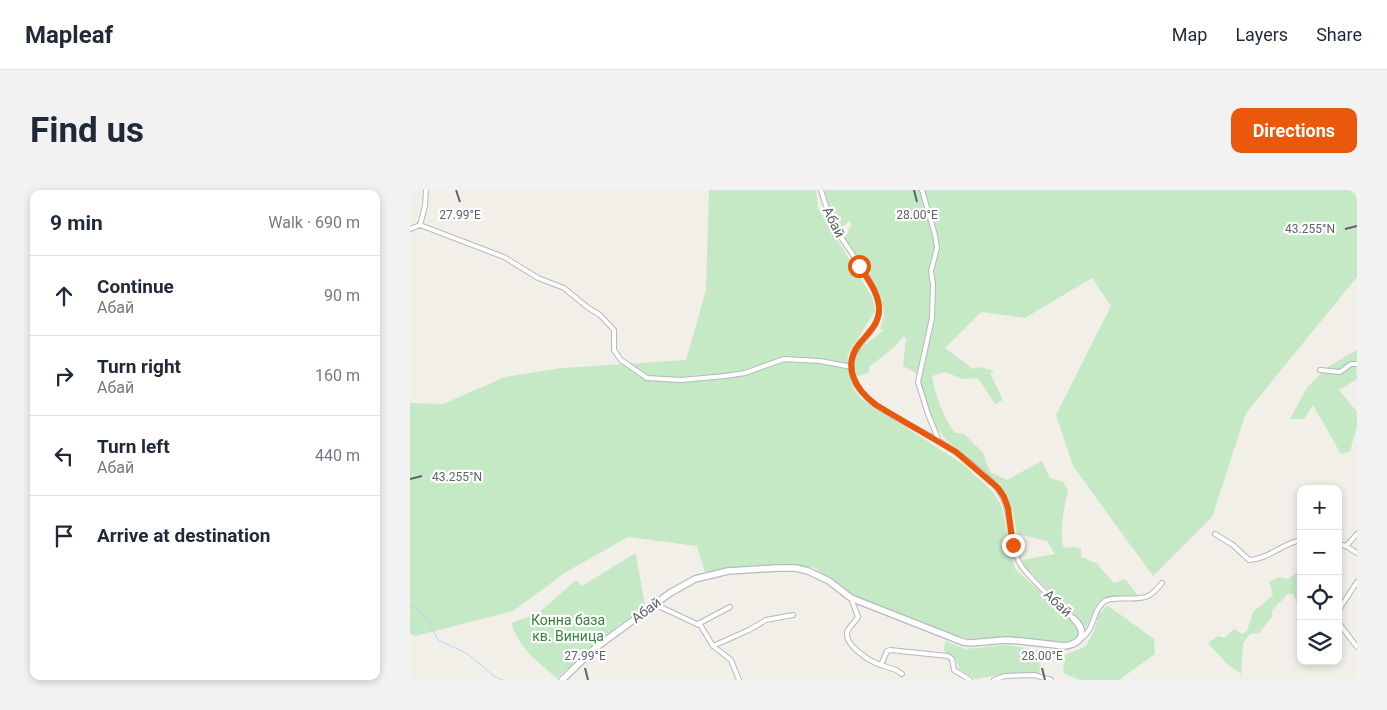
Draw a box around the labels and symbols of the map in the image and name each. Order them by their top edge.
street label: Абай [819,204,849,240]
text: 27.99°E [439,208,481,222]
text: 28.00°E [896,208,938,222]
text: 43.255°N [1285,222,1335,236]
route start [848,255,871,278]
text: 43.255°N [432,470,482,484]
route end [1002,534,1025,557]
street label: Абай [1041,586,1075,620]
street label: Абай [628,594,664,626]
park label: Конна база кв. Виница [531,612,605,644]
text: 27.99°E [564,649,606,663]
text: 28.00°E [1021,649,1063,663]

